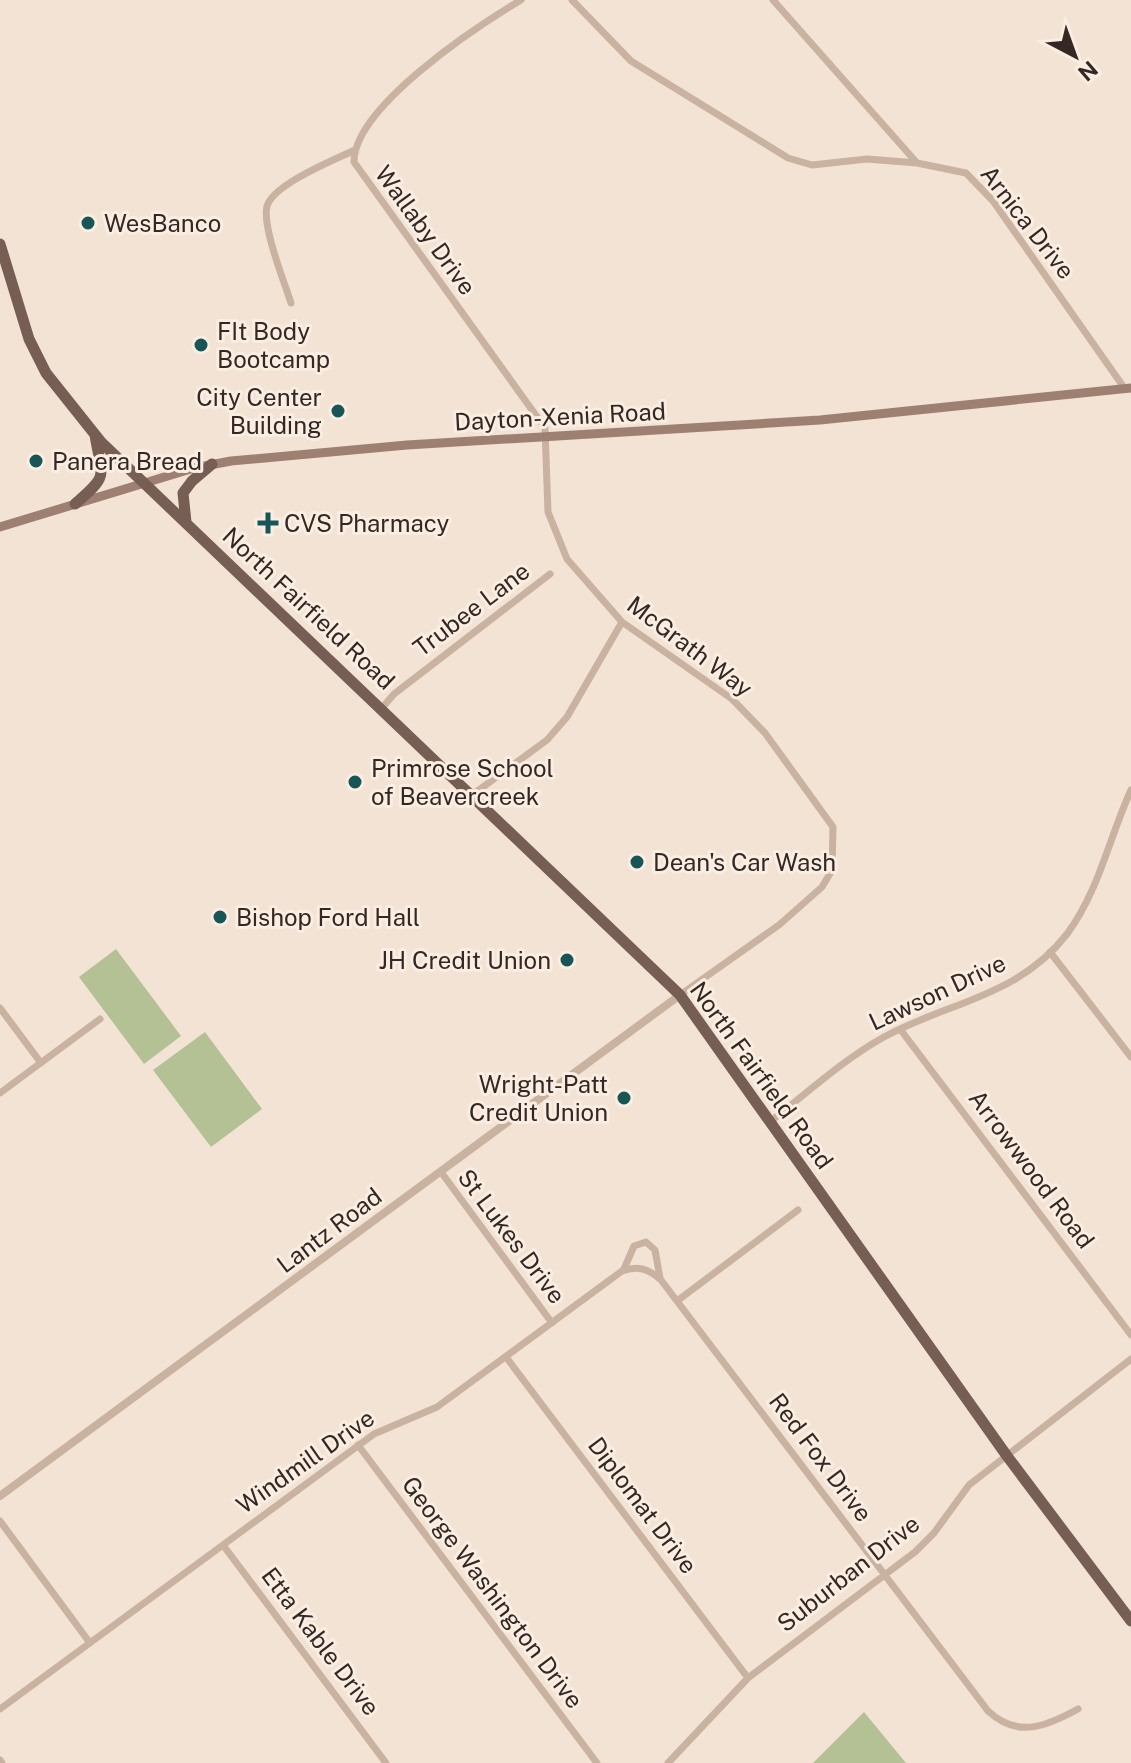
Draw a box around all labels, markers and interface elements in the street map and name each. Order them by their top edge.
north arrow [1035,16,1115,96]
text: N [1073,56,1103,87]
street label: Wallaby Drive [370,160,482,300]
street label: Arnica Drive [975,160,1081,284]
place label: WesBanco [104,209,221,237]
marker: WesBanco [79,214,97,232]
place label: FIt Body Bootcamp [217,317,330,373]
marker: FIt Body Bootcamp [192,336,210,354]
place label: City Center Building [196,383,322,439]
street label: Dayton-Xenia Road [453,396,667,436]
marker: City Center Building [329,402,347,420]
place label: Panera Bread [52,447,202,475]
marker: Panera Bread [27,452,45,470]
place label: CVS Pharmacy [284,509,450,537]
marker: CVS Pharmacy [259,514,277,532]
street label: North Fairfield Road [217,521,401,695]
street label: Trubee Lane [407,556,535,662]
street label: McGrath Way [622,590,758,702]
place label: Primrose School of Beavercreek [371,754,554,810]
marker: Primrose School of Beavercreek [346,773,364,791]
place label: Dean's Car Wash [653,848,836,876]
marker: Dean's Car Wash [628,853,646,871]
place label: Bishop Ford Hall [236,903,420,931]
marker: Bishop Ford Hall [211,908,229,926]
place label: JH Credit Union [379,946,551,974]
street label: Lawson Drive [864,948,1010,1036]
marker: JH Credit Union [558,951,576,969]
street label: North Fairfield Road [685,976,839,1174]
place label: Wright-Patt Credit Union [469,1070,608,1126]
street label: Arrowwood Road [963,1084,1101,1254]
marker: Wright-Patt Credit Union [615,1089,633,1107]
street label: St Lukes Drive [453,1163,571,1309]
street label: Lantz Road [271,1182,387,1278]
street label: Red Fox Drive [764,1387,878,1527]
street label: Windmill Drive [231,1403,379,1519]
street label: Diplomat Drive [583,1431,703,1579]
street label: George Washington Drive [397,1471,589,1713]
street label: Suburban Drive [771,1509,925,1637]
street label: Etta Kable Drive [256,1562,386,1720]

